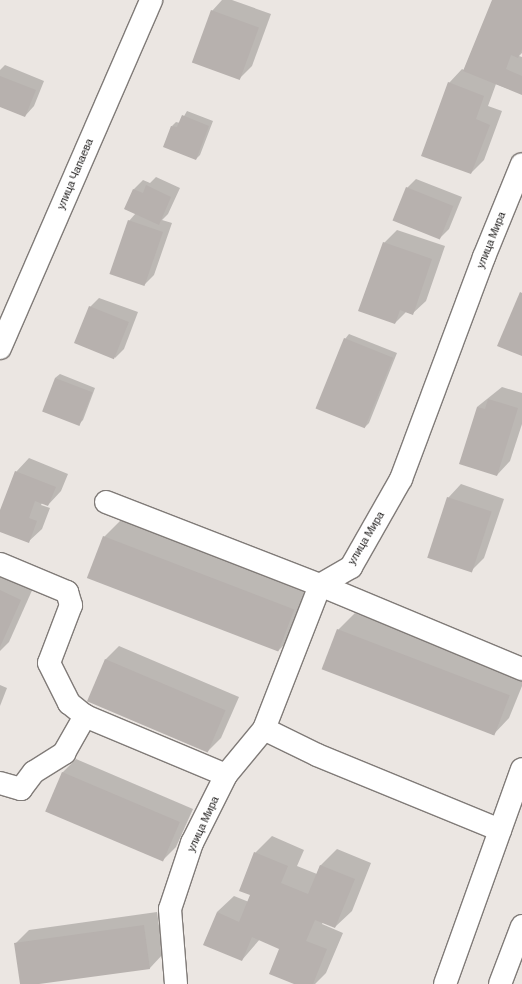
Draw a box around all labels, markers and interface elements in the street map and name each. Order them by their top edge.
street label: улица Чапаева [54,136,96,212]
street label: улица Мира [474,210,508,270]
street label: улица Мира [345,509,387,567]
street label: улица Мира [184,794,222,854]

